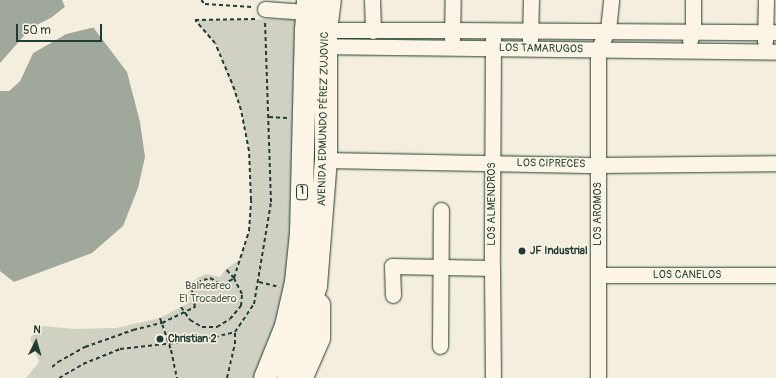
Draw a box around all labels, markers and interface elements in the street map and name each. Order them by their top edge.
scale bar [18,16,104,42]
text: 50 m [23,23,51,38]
street label: AVENIDA EDMUNDO PÉREZ ZUJOVIC [316,32,332,206]
street label: LOS TAMARUGOS [499,42,583,56]
street label: LOS CIPRECES [516,157,586,171]
street label: LOS ALMENDROS [485,162,499,246]
street label: LOS AROMOS [591,182,605,246]
road number: 1 [296,184,308,200]
place label: JF Industrial [530,244,587,258]
marker: JF Industrial [517,246,527,256]
street label: LOS CANELOS [653,268,721,282]
park label: Balneareo El Trocadero [179,280,237,306]
north arrow [16,322,56,362]
text: N [33,323,41,336]
place label: Christian 2 [168,332,217,346]
marker: Christian 2 [155,334,165,344]

